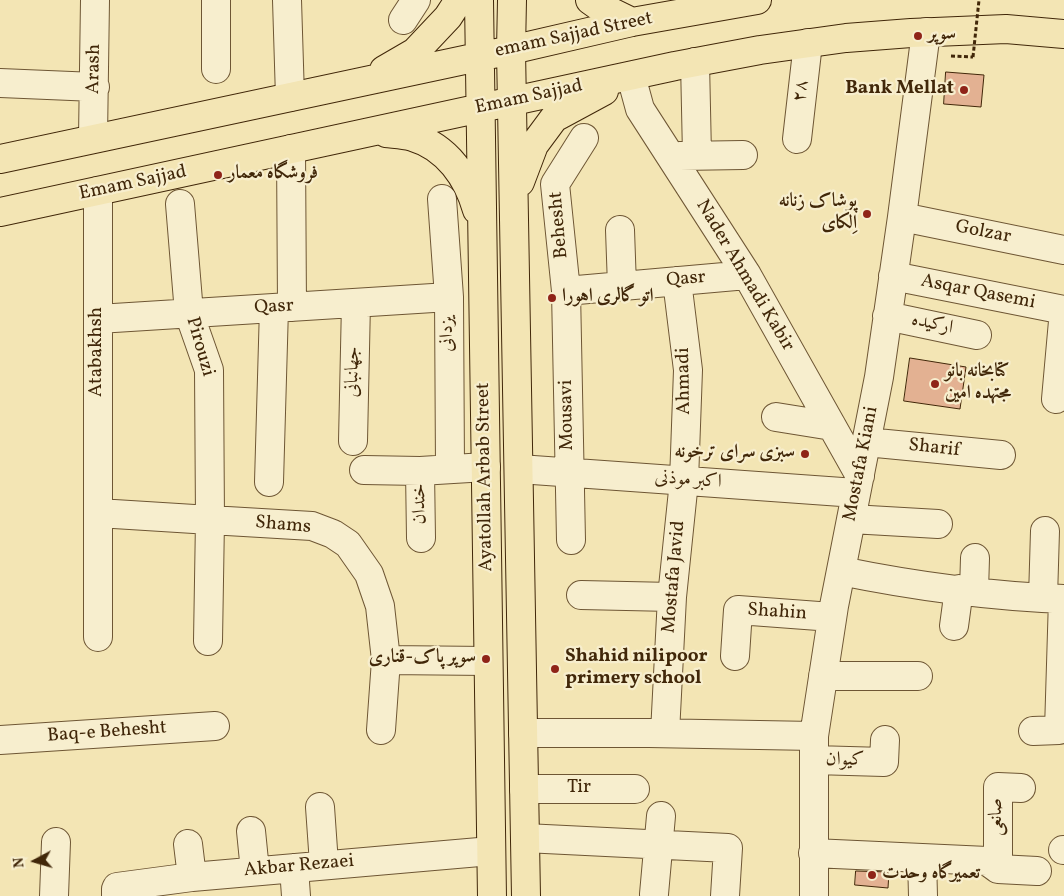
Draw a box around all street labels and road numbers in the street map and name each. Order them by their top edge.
street label: emam Sajjad Street [493,8,655,64]
street label: Arash [83,44,107,94]
street label: Emam Sajjad [473,75,585,121]
street label: ۲۸ [789,79,815,103]
street label: Emam Sajjad [77,161,189,207]
street label: Behesht [546,190,574,260]
street label: Nader Ahmadi Kabir [690,196,798,356]
street label: Golzar [953,216,1013,250]
street label: Qasr [665,267,707,293]
street label: Asqar Qasemi [919,271,1037,315]
street label: Qasr [254,296,294,320]
street label: Atabakhsh [87,307,109,397]
street label: ارکیده [909,309,955,341]
street label: Pirouzi [180,315,218,379]
street label: یزدانی [438,316,460,352]
street label: جهانبانی [342,346,366,398]
street label: Ahmadi [673,347,697,415]
street label: Mousavi [556,379,580,451]
street label: Ayatollah Arbab Street [473,382,499,572]
street label: Mostafa Kiani [840,405,884,523]
street label: Sharif [907,435,961,463]
street label: اکبر موذنی [654,467,722,495]
street label: خندان [409,483,433,525]
street label: Shams [254,512,312,540]
street label: Mostafa Javid [659,520,691,634]
street label: Shahin [746,600,808,626]
street label: Baq-e Behesht [46,717,168,749]
street label: کیوان [825,749,865,773]
street label: Tir [567,778,591,800]
street label: صانعی [987,798,1009,836]
street label: Akbar Rezaei [243,851,355,883]

